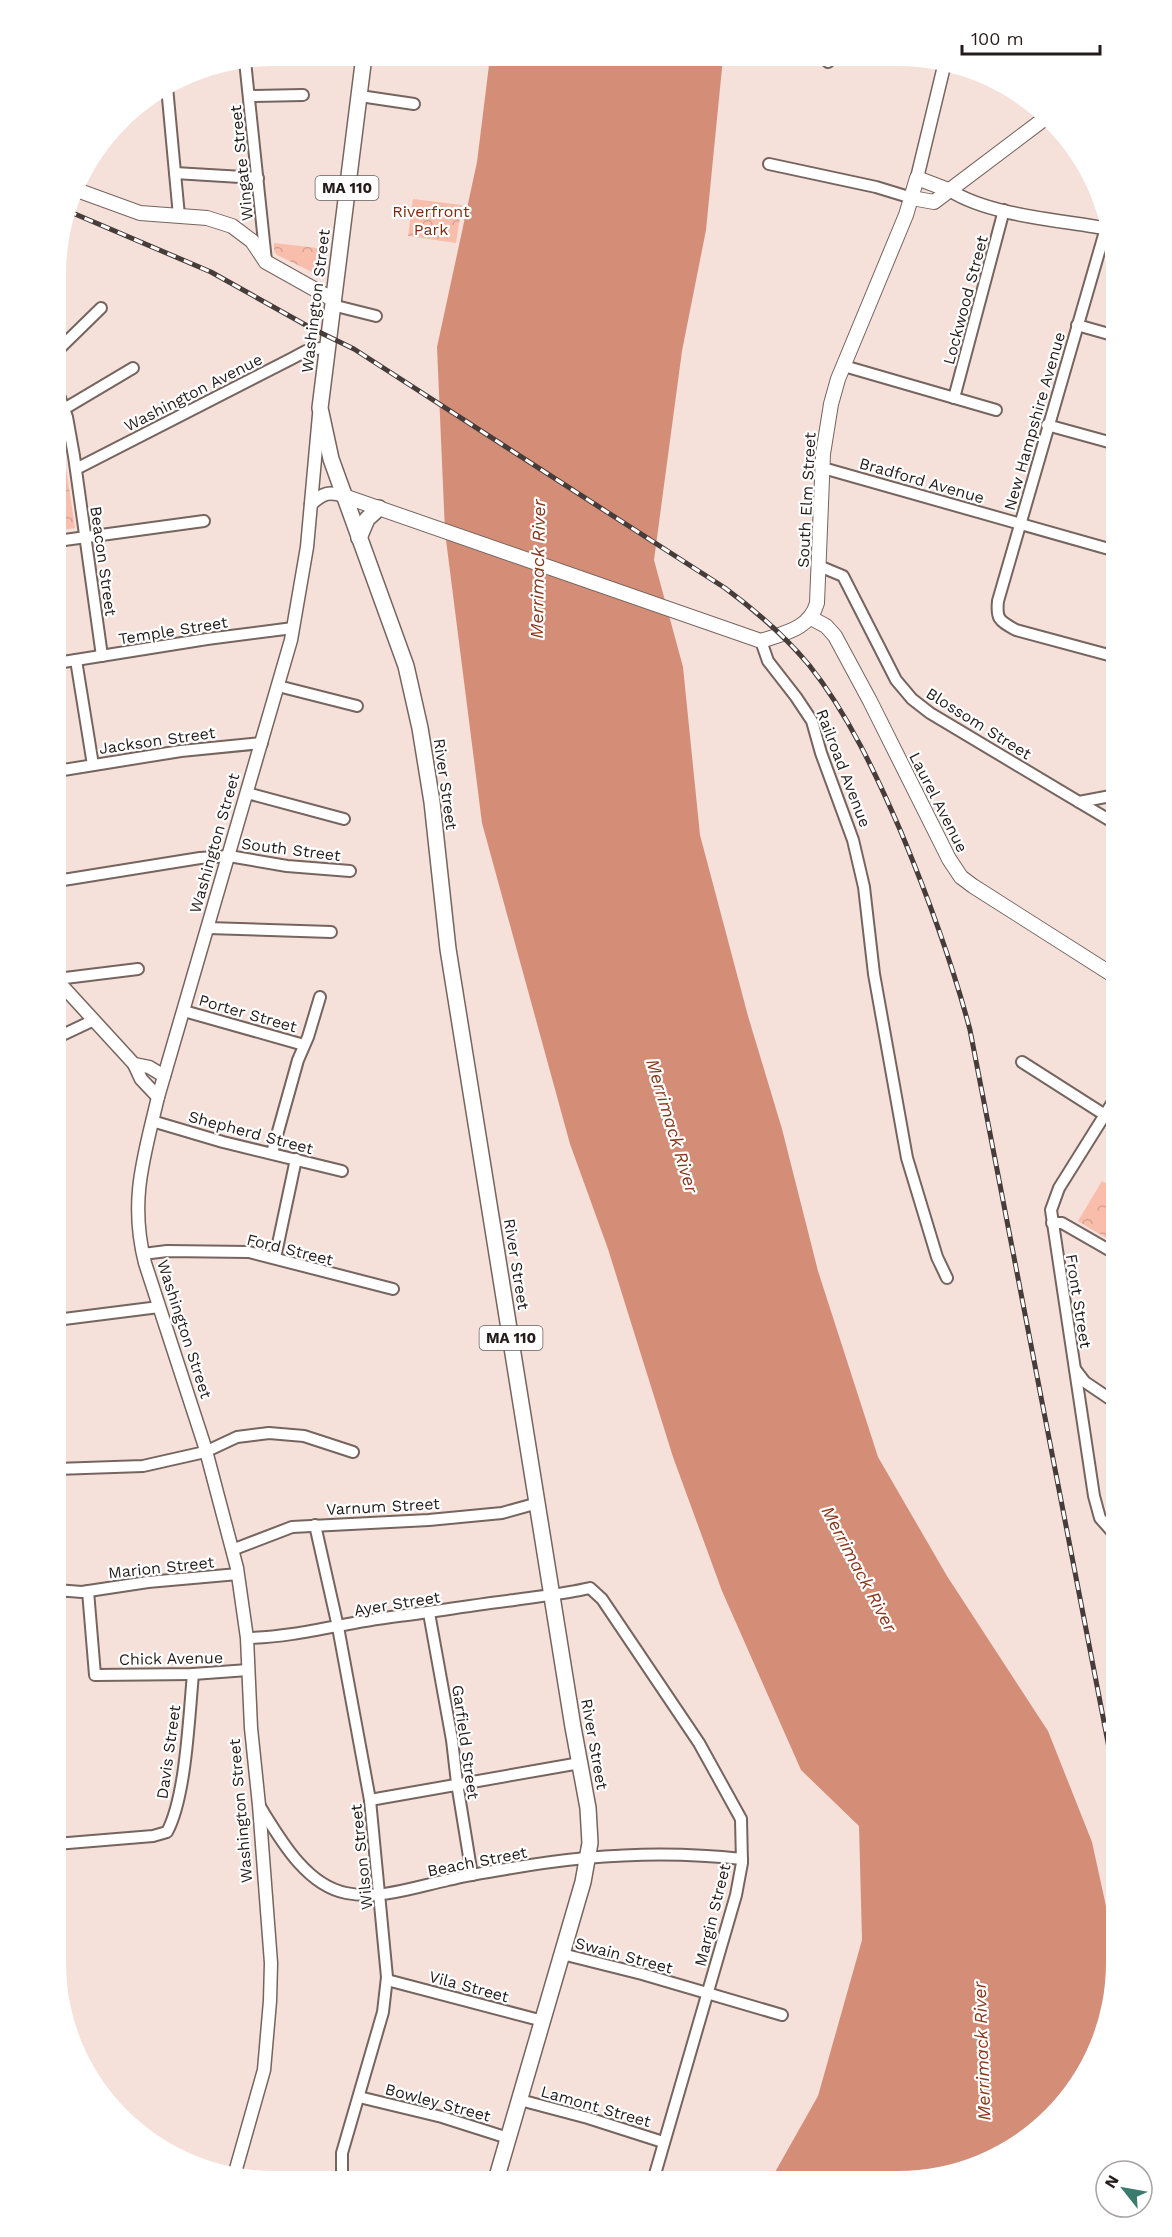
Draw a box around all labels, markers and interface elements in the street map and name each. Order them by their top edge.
scale bar [962,18,1100,56]
text: 100 m [971,28,1024,49]
street label: Wingate Street [226,104,257,222]
road number: MA 110 [316,176,378,200]
park label: Riverfront Park [392,202,470,239]
street label: Washington Street [297,228,334,374]
street label: Lockwood Street [939,233,992,367]
street label: New Hampshire Avenue [1000,330,1069,512]
street label: Washington Avenue [121,349,265,436]
street label: South Elm Street [793,431,820,568]
street label: Bradford Avenue [857,454,987,507]
water label: Merrimack River [526,498,549,639]
street label: Beacon Street [86,505,121,618]
street label: Temple Street [117,612,229,648]
street label: Blossom Street [923,683,1035,764]
street label: Railroad Avenue [812,706,875,830]
street label: Jackson Street [98,723,217,758]
street label: River Street [430,737,461,831]
street label: Laurel Avenue [905,749,972,855]
street label: Washington Street [185,771,244,915]
street label: South Street [240,834,342,865]
street label: Porter Street [197,990,299,1037]
water label: Merrimack River [642,1056,703,1196]
street label: Shepherd Street [186,1107,316,1158]
street label: River Street [500,1217,533,1311]
street label: Ford Street [245,1230,335,1269]
street label: Front Street [1062,1253,1095,1350]
street label: Washington Street [153,1257,216,1401]
road number: MA 110 [480,1326,542,1350]
street label: Varnum Street [326,1494,441,1519]
water label: Merrimack River [817,1502,902,1636]
street label: Marion Street [107,1552,215,1583]
street label: Ayer Street [353,1587,442,1620]
street label: Chick Avenue [119,1648,223,1669]
street label: Garfield Street [448,1684,483,1801]
street label: River Street [577,1697,612,1791]
street label: Davis Street [152,1703,185,1800]
street label: Washington Street [225,1738,256,1884]
street label: Wilson Street [346,1803,376,1911]
street label: Beach Street [426,1842,529,1880]
street label: Margin Street [691,1862,734,1968]
street label: Swain Street [573,1933,675,1978]
street label: Vila Street [427,1967,511,2006]
water label: Merrimack River [969,1980,994,2121]
street label: Bowley Street [383,2079,493,2126]
street label: Lamont Street [539,2082,653,2131]
north arrow [1094,2159,1154,2219]
text: N [1100,2172,1123,2192]

